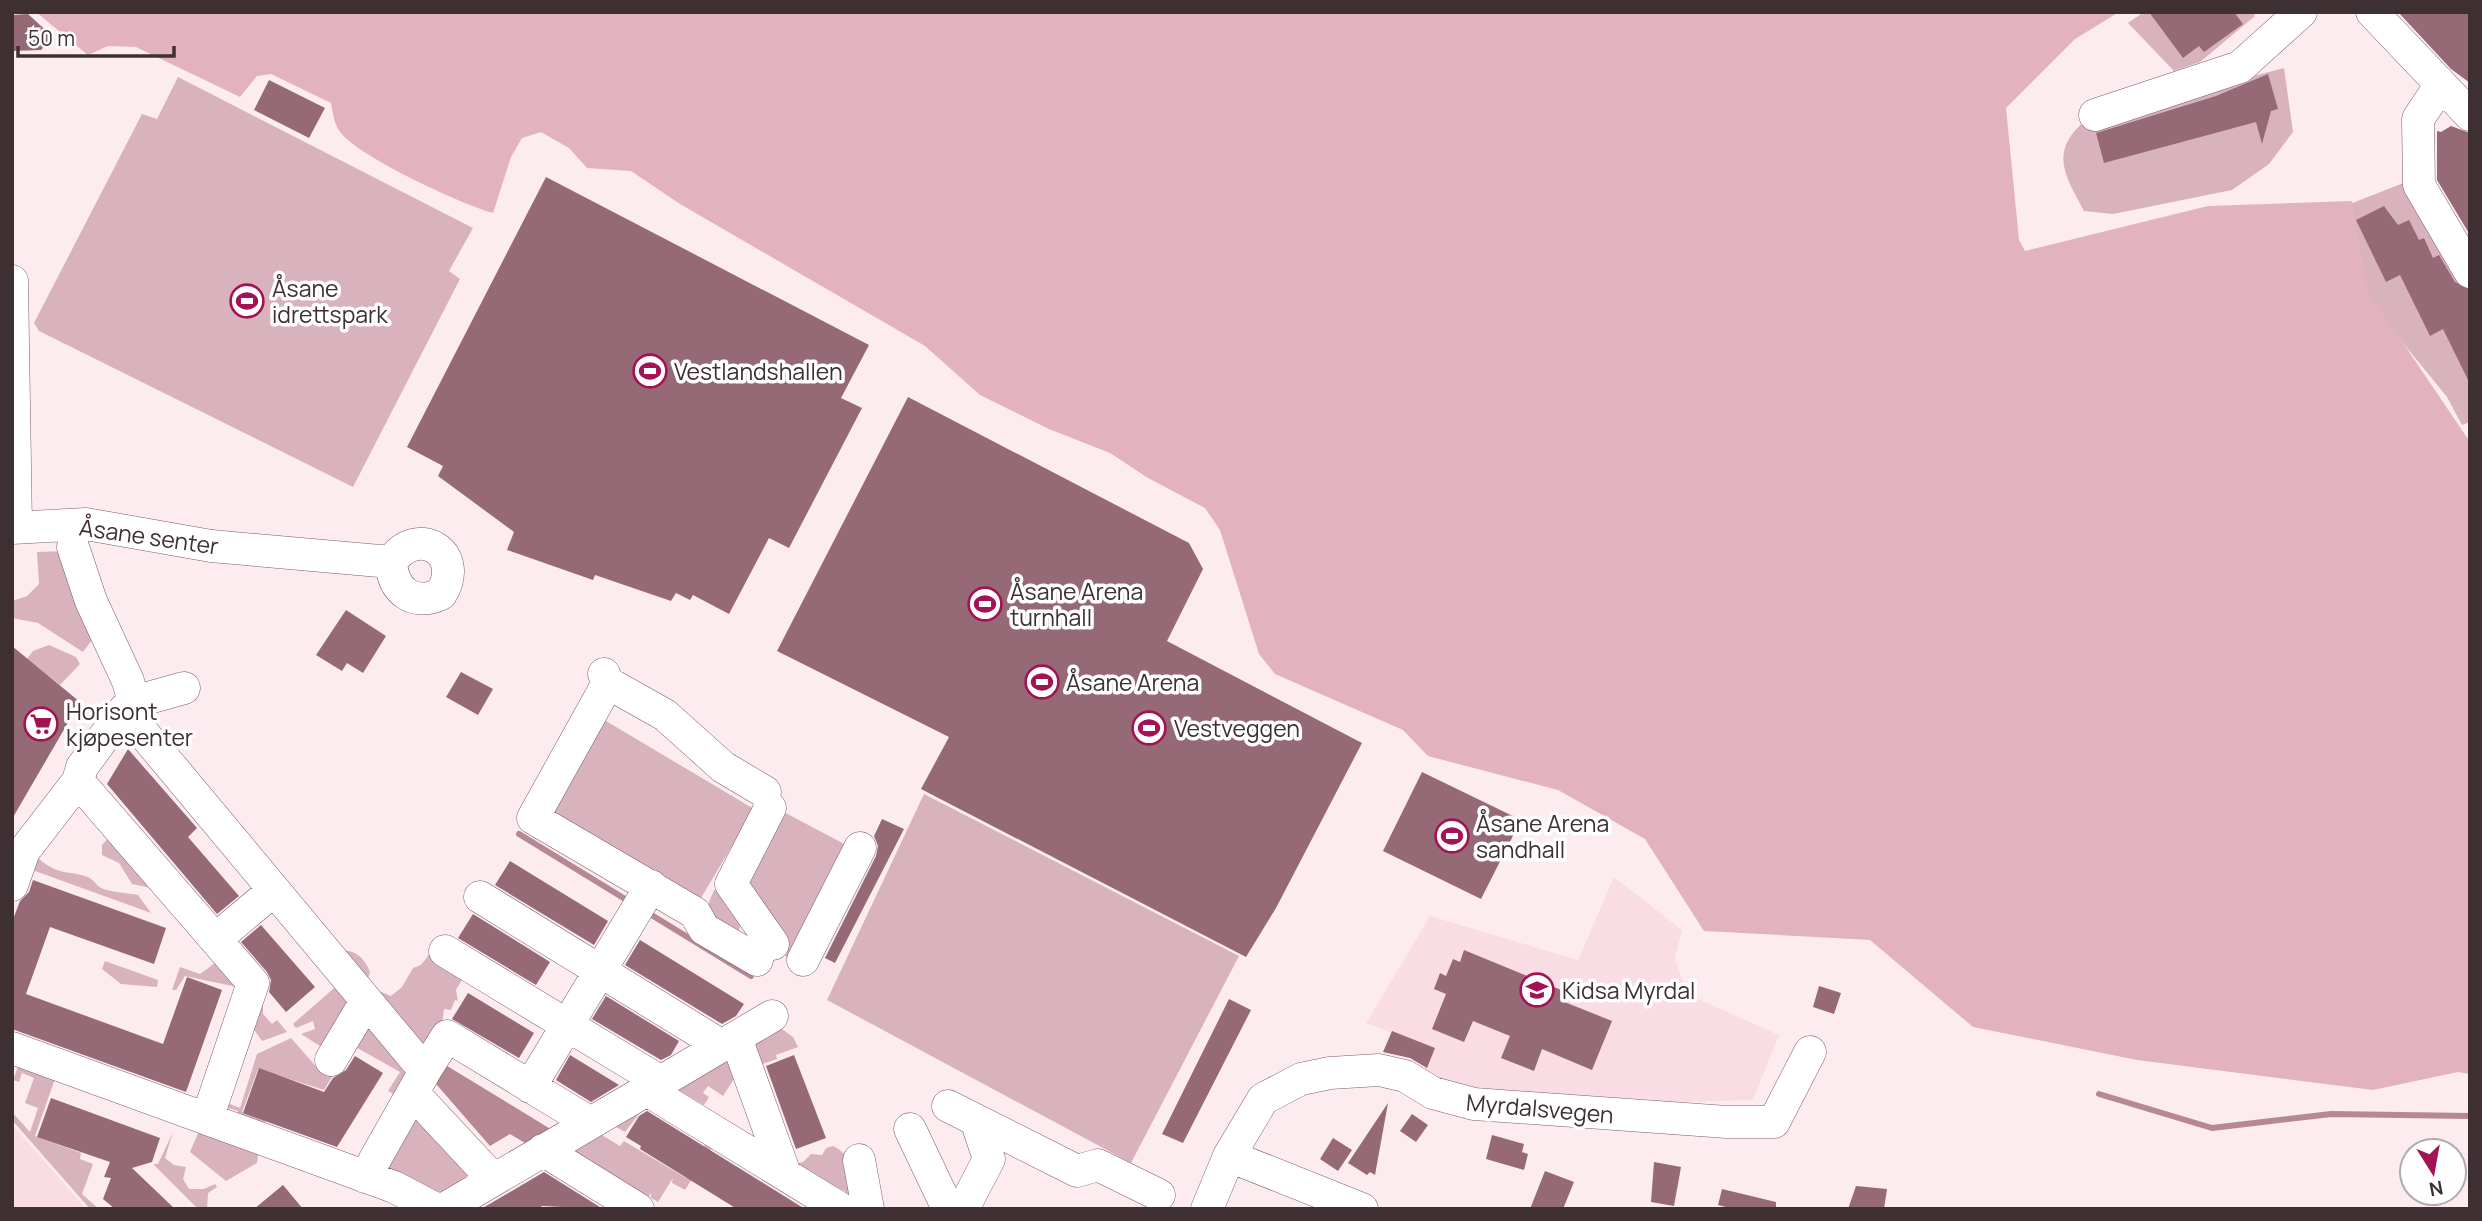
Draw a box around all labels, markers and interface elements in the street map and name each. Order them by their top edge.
scale bar [18,14,173,58]
text: 50 m [28,24,75,52]
place label: Åsane idrettspark [272,272,388,330]
sports icon: Åsane idrettspark [228,282,266,320]
sports icon: Vestlandshallen [631,352,669,390]
place label: Vestlandshallen [674,355,843,387]
street label: Åsane senter [77,510,221,562]
place label: Åsane Arena turnhall [1010,575,1143,633]
sports icon: Åsane Arena turnhall [966,585,1004,623]
sports icon: Åsane Arena [1023,663,1061,701]
place label: Åsane Arena [1066,666,1199,698]
place label: Horisont kjøpesenter [66,695,193,753]
supermarket icon: Horisont kjøpesenter [22,705,60,743]
sports icon: Vestveggen [1130,709,1168,747]
place label: Vestveggen [1174,712,1300,744]
place label: Åsane Arena sandhall [1476,807,1609,865]
sports icon: Åsane Arena sandhall [1433,817,1471,855]
school or university icon: Kidsa Myrdal [1518,971,1556,1009]
place label: Kidsa Myrdal [1562,974,1695,1006]
street label: Myrdalsvegen [1465,1086,1615,1130]
north arrow [2398,1137,2468,1207]
text: N [2427,1175,2445,1203]

